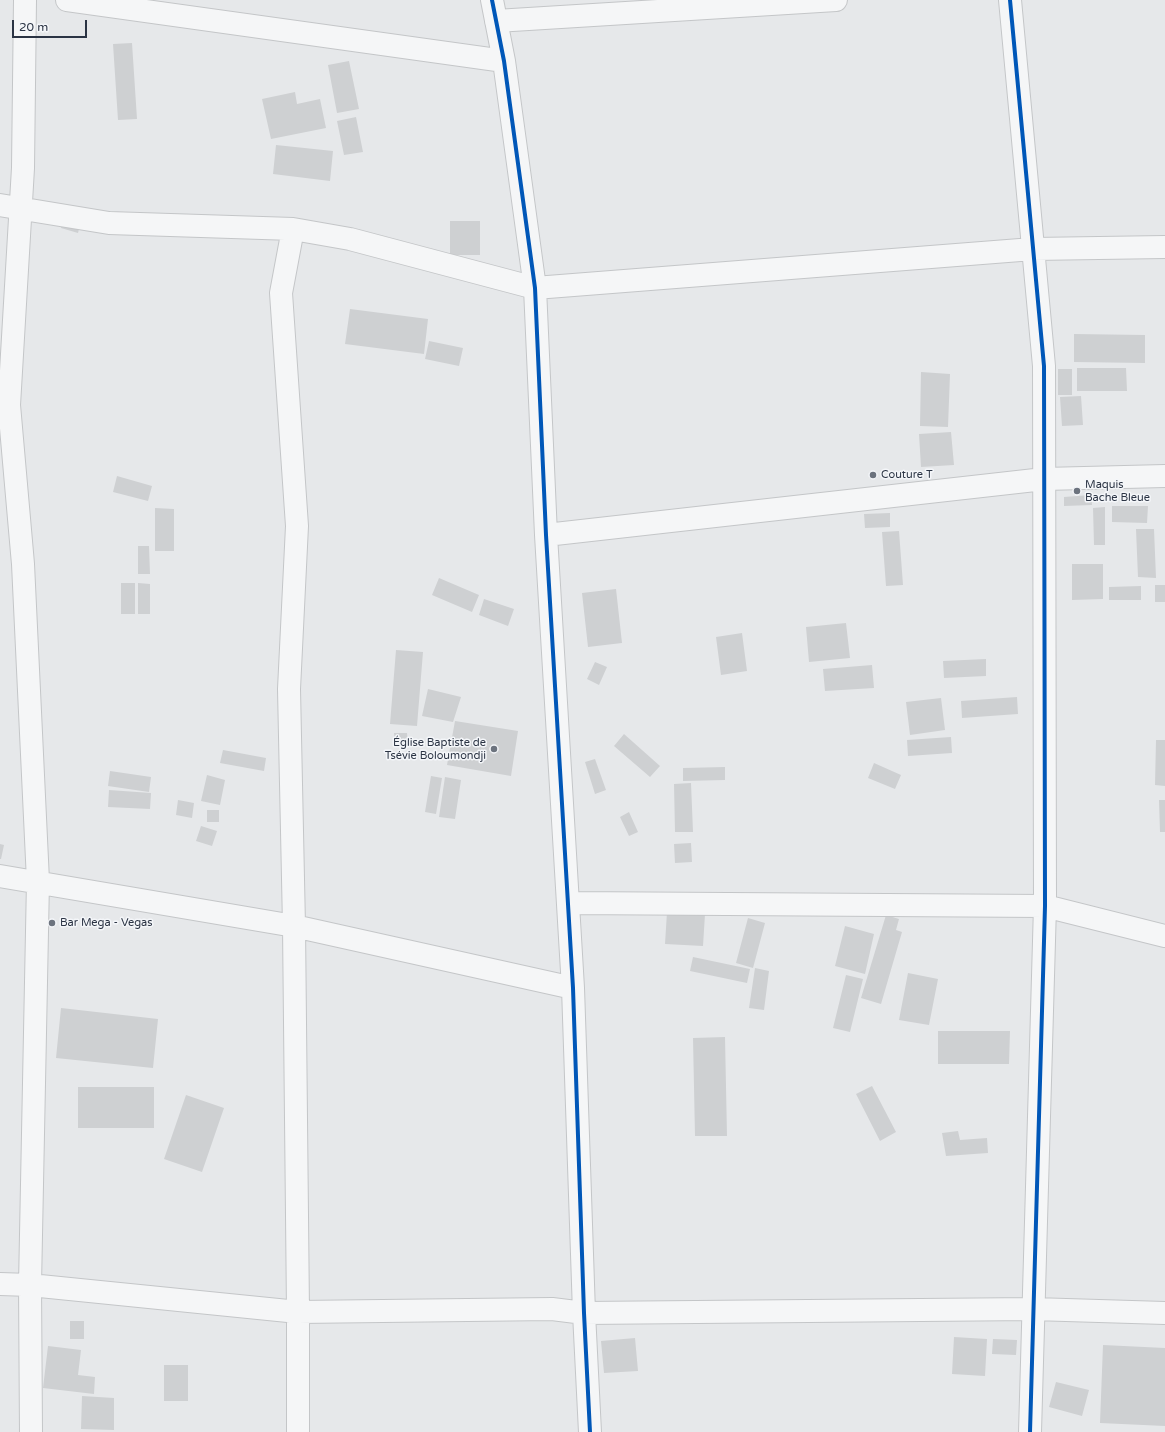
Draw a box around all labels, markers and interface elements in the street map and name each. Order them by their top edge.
scale bar [14,12,89,38]
text: 20 m [19,20,48,34]
place label: Couture T [881,468,933,482]
marker: Couture T [868,470,878,480]
place label: Maquis Bache Bleue [1085,478,1150,504]
marker: Maquis Bache Bleue [1072,486,1082,496]
place label: Église Baptiste de Tsévie Boloumondji [385,736,486,762]
marker: Église Baptiste de Tsévie Boloumondji [489,744,499,754]
place label: Bar Mega - Vegas [60,916,153,930]
marker: Bar Mega - Vegas [47,918,57,928]

